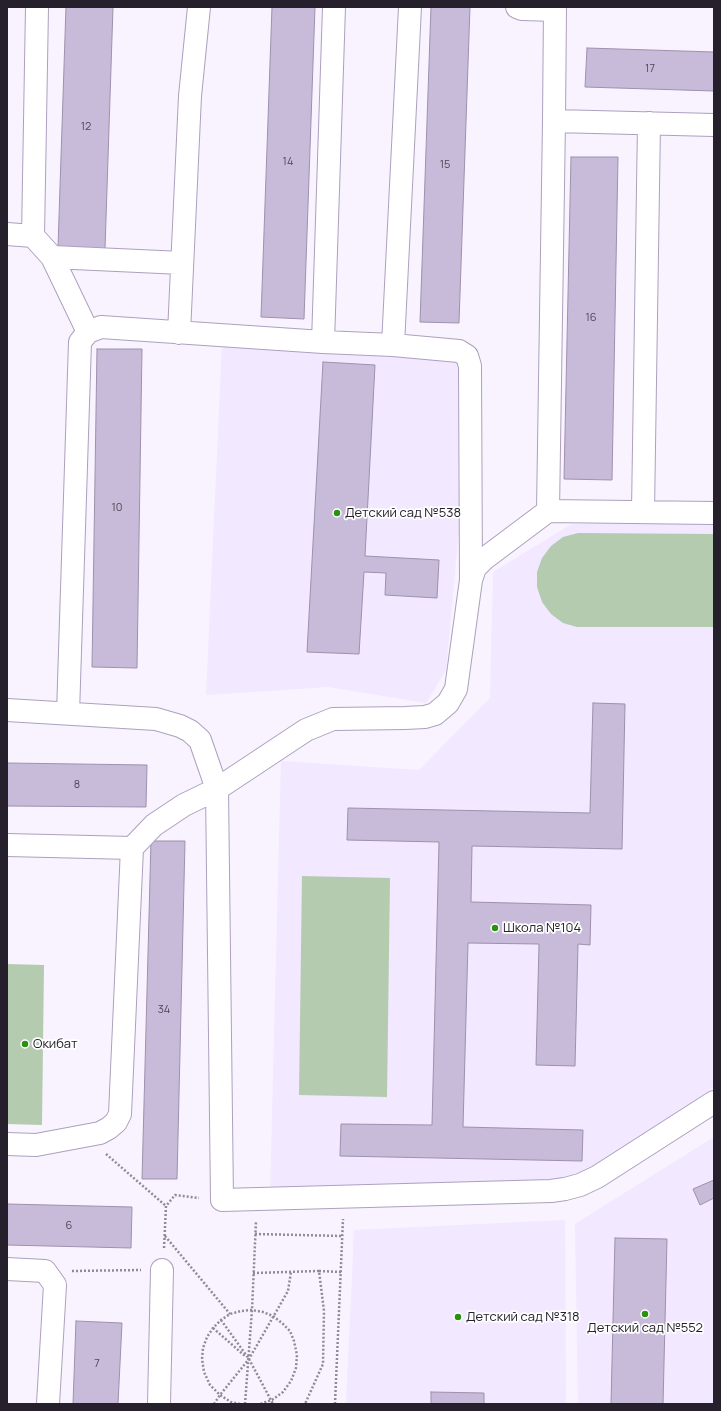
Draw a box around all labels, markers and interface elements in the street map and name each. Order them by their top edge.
house number: 17 [645,62,655,76]
house number: 12 [81,120,91,134]
house number: 14 [283,155,293,169]
house number: 15 [440,158,450,172]
house number: 16 [585,311,597,325]
house number: 10 [112,501,122,515]
place label: Детский сад №538 [345,505,461,521]
marker: Детский сад №538 [332,508,342,518]
house number: 8 [74,778,80,792]
place label: Школа №104 [503,920,581,936]
marker: Школа №104 [490,923,500,933]
house number: 34 [158,1003,170,1017]
place label: Окибат [33,1036,78,1052]
marker: Окибат [20,1039,30,1049]
house number: 6 [66,1219,72,1233]
place label: Детский сад №318 [466,1309,580,1325]
marker: Детский сад №552 [640,1309,650,1319]
marker: Детский сад №318 [453,1312,463,1322]
place label: Детский сад №552 [587,1320,703,1336]
house number: 7 [94,1357,100,1371]

